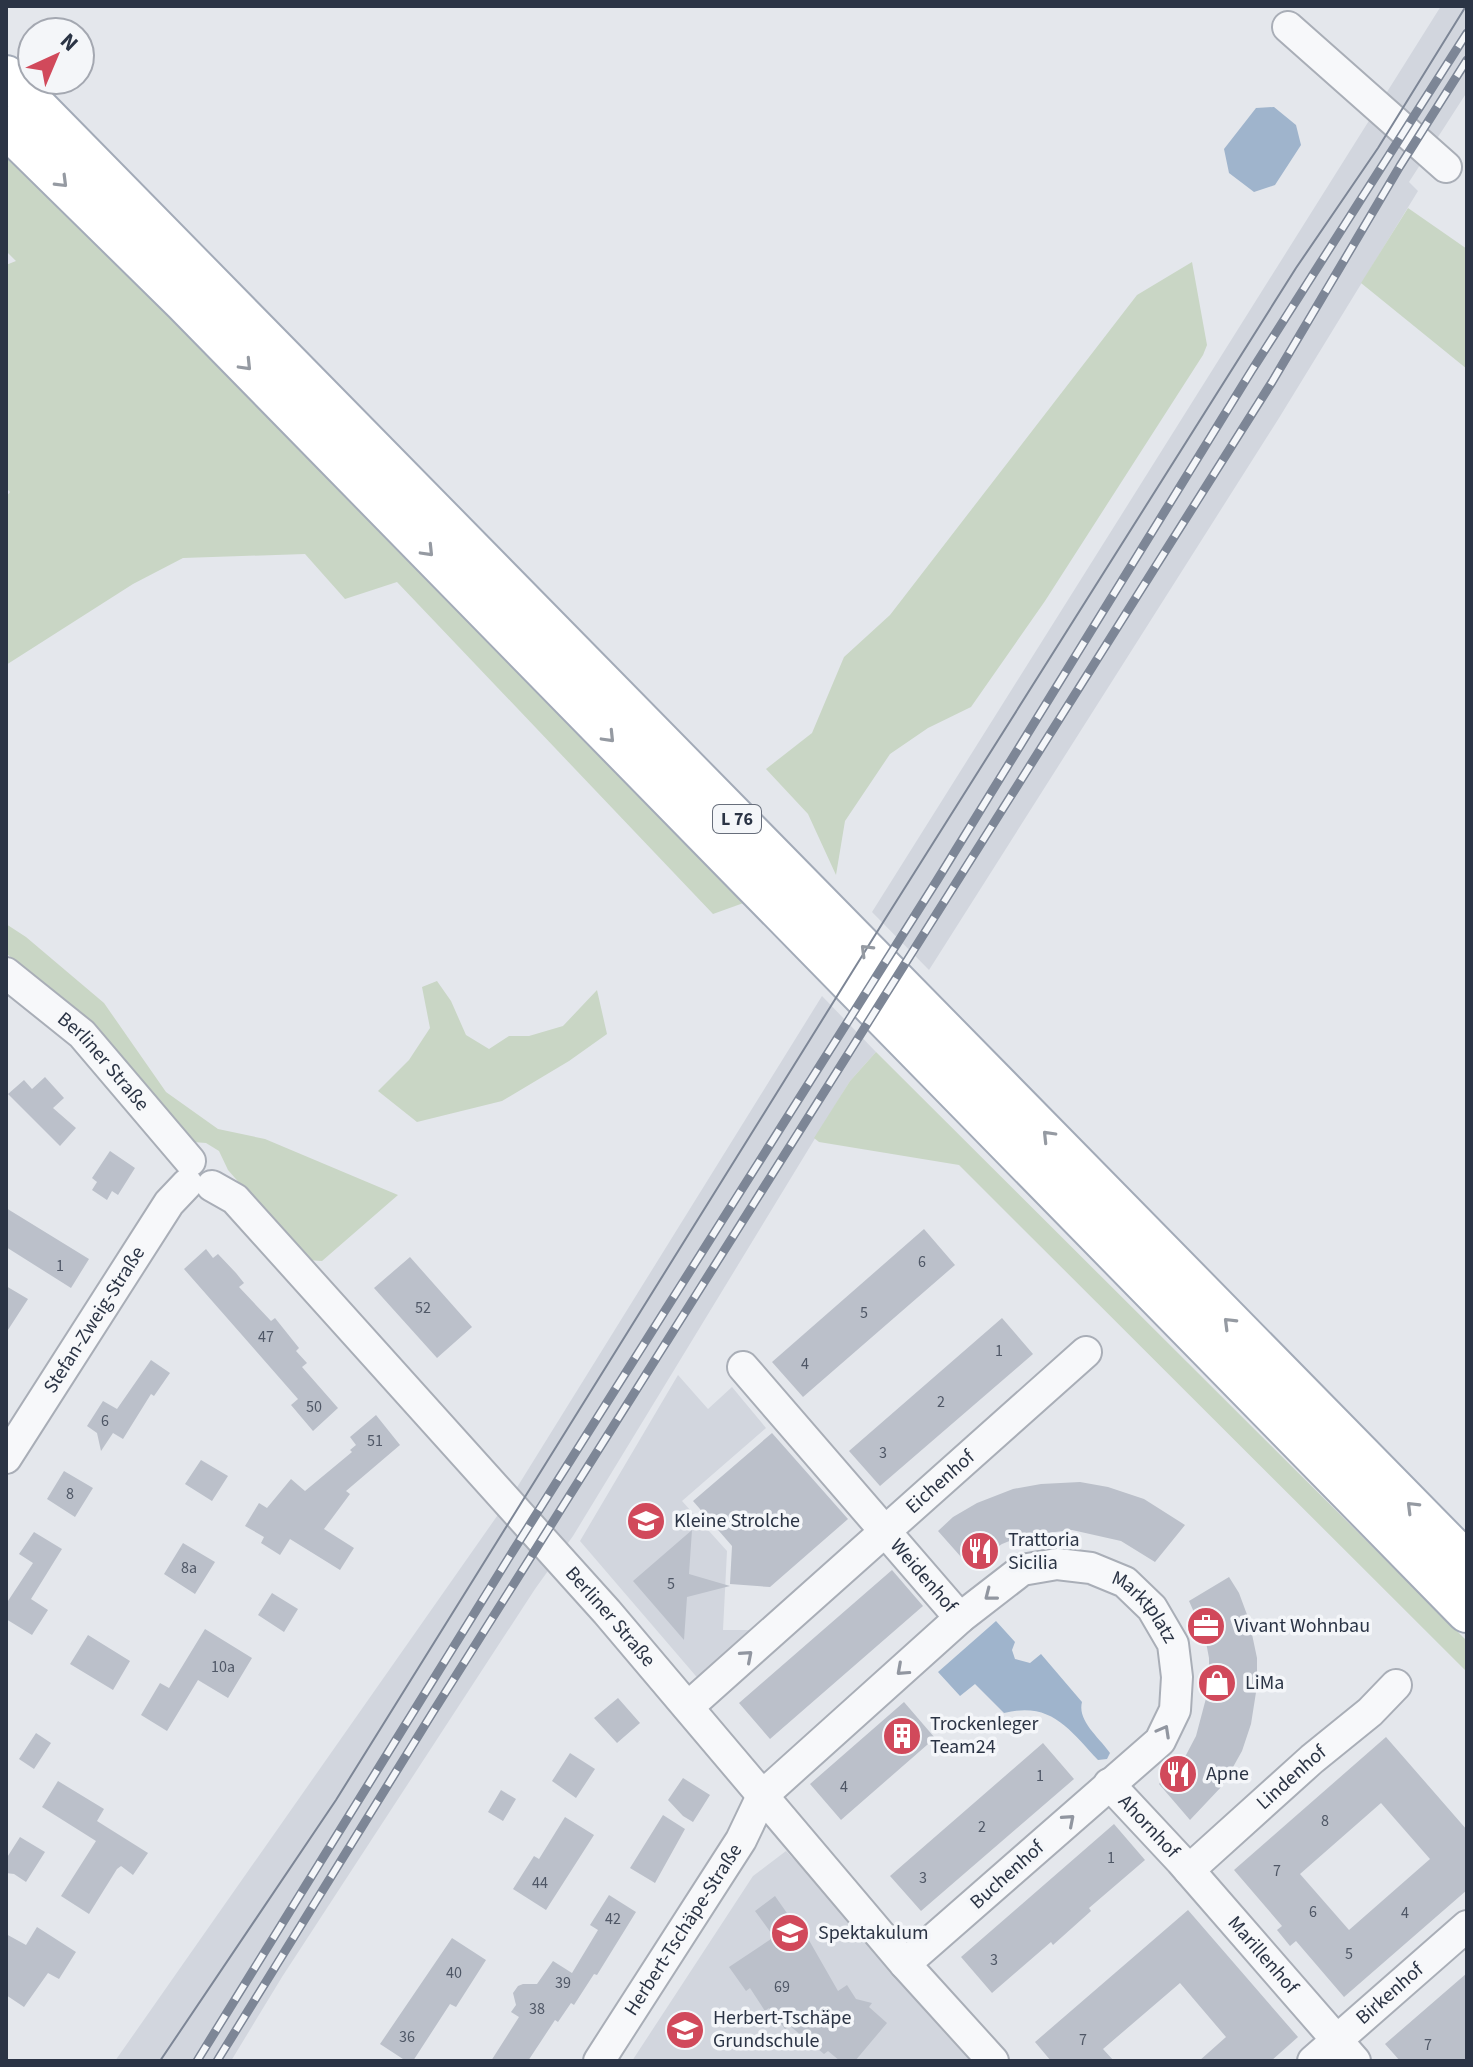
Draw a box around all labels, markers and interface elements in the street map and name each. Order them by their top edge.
north arrow [16,16,96,96]
text: N [53,26,86,59]
one-way arrow [53,173,67,187]
one-way arrow [237,356,251,370]
one-way arrow [419,542,433,556]
one-way arrow [600,728,615,742]
road number: L 76 [713,805,761,833]
one-way arrow [861,945,876,959]
street label: Berliner Straße [51,1005,156,1117]
one-way arrow [1043,1131,1057,1145]
street label: Stefan-Zweig-Straße [37,1241,152,1399]
house number: 6 [918,1251,926,1273]
house number: 1 [56,1255,64,1277]
house number: 52 [415,1297,431,1319]
house number: 5 [860,1302,868,1324]
one-way arrow [1224,1318,1238,1332]
house number: 47 [258,1326,274,1348]
house number: 1 [995,1340,1003,1362]
house number: 4 [801,1353,809,1375]
house number: 2 [937,1391,945,1413]
house number: 50 [306,1396,322,1418]
house number: 6 [101,1410,109,1432]
house number: 51 [367,1430,383,1452]
house number: 3 [879,1442,887,1464]
street label: Eichenhof [900,1443,982,1520]
house number: 8 [66,1483,74,1505]
school or university icon: Kleine Strolche [625,1500,667,1542]
one-way arrow [1407,1502,1421,1516]
place label: Kleine Strolche [674,1507,800,1535]
place label: Trattoria Sicilia [1008,1526,1080,1577]
restaurant icon: Trattoria Sicilia [959,1530,1001,1572]
street label: Weidenhof [883,1533,964,1620]
house number: 8a [181,1557,197,1579]
street label: Berliner Straße [558,1560,662,1673]
street label: Marktplatz [1107,1564,1183,1648]
house number: 5 [667,1573,675,1595]
one-way arrow [984,1585,999,1599]
office icon: Vivant Wohnbau [1185,1605,1227,1647]
place label: Vivant Wohnbau [1234,1612,1370,1640]
one-way arrow [737,1651,752,1665]
house number: 10a [211,1656,235,1678]
one-way arrow [896,1660,911,1675]
shop icon: LiMa [1196,1662,1238,1704]
place label: LiMa [1245,1669,1284,1697]
place label: Trockenleger Team24 [930,1710,1038,1761]
building icon: Trockenleger Team24 [881,1715,923,1757]
one-way arrow [1155,1724,1170,1739]
street label: Lindenhof [1250,1738,1333,1816]
restaurant icon: Apne [1157,1753,1199,1795]
place label: Apne [1206,1760,1249,1788]
house number: 1 [1036,1765,1044,1787]
house number: 4 [840,1776,848,1798]
street label: Ahornhof [1112,1788,1186,1865]
house number: 8 [1321,1810,1329,1832]
one-way arrow [1059,1815,1074,1830]
house number: 2 [978,1816,986,1838]
street label: Buchenhof [964,1833,1051,1916]
street label: Herbert-Tschäpe-Straße [618,1838,749,2021]
house number: 1 [1107,1847,1115,1869]
house number: 7 [1273,1860,1281,1882]
house number: 3 [919,1867,927,1889]
house number: 44 [532,1872,548,1894]
house number: 6 [1309,1901,1317,1923]
house number: 4 [1401,1902,1409,1924]
house number: 42 [605,1908,621,1930]
street label: Marillenhof [1221,1910,1305,2001]
school or university icon: Spektakulum [769,1912,811,1954]
place label: Spektakulum [818,1919,929,1947]
house number: 5 [1345,1943,1353,1965]
house number: 3 [990,1949,998,1971]
street label: Birkenhof [1350,1956,1430,2031]
house number: 40 [446,1962,462,1984]
house number: 39 [555,1972,571,1994]
house number: 69 [774,1976,790,1998]
house number: 38 [529,1998,545,2020]
place label: Herbert-Tschäpe Grundschule [713,2004,851,2055]
school or university icon: Herbert-Tschäpe Grundschule [664,2009,706,2051]
house number: 36 [399,2026,415,2048]
house number: 7 [1079,2029,1087,2051]
house number: 7 [1424,2034,1432,2056]

